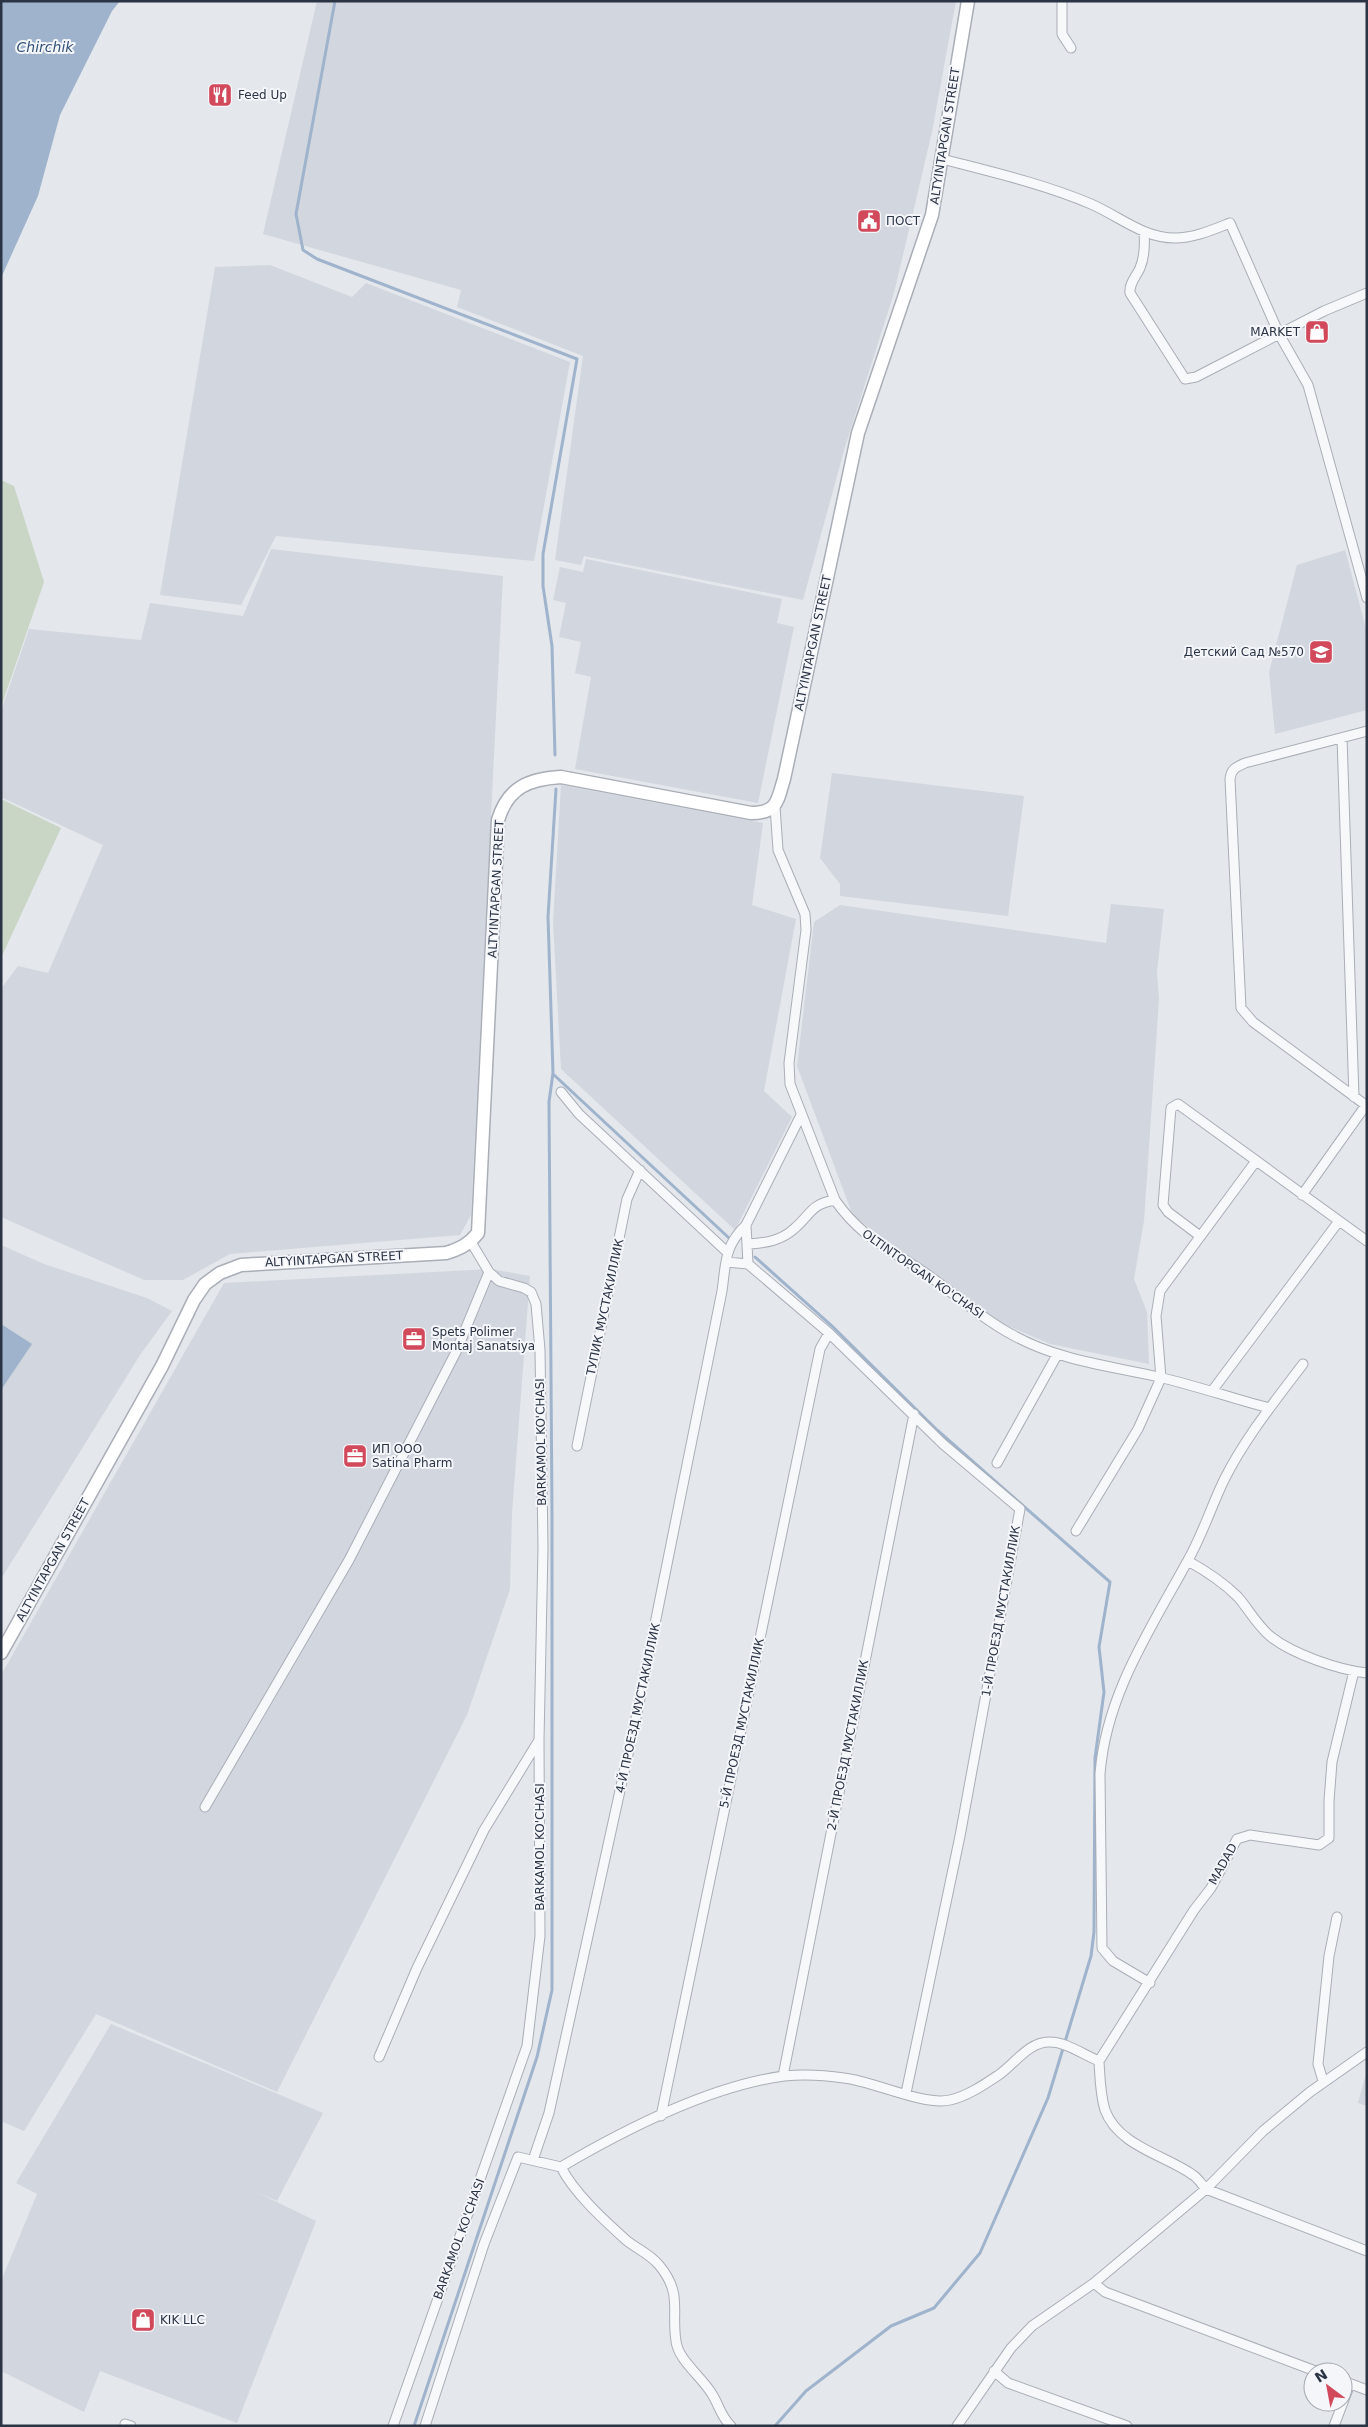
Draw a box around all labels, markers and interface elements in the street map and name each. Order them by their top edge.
water label: Chirchik [17,39,74,55]
street label: ALTYINTAPGAN STREET [927,66,963,205]
restaurant icon: Feed Up [207,82,233,108]
place label: Feed Up [238,88,287,102]
public building icon: ПОСТ [856,208,882,234]
place label: ПОСТ [886,214,921,228]
shop icon: MARKET [1304,319,1330,345]
place label: MARKET [1250,325,1301,339]
street label: ALTYINTAPGAN STREET [792,573,834,712]
school or university icon: Детский Сад №570 [1308,639,1334,665]
place label: Детский Сад №570 [1184,645,1304,659]
street label: ALTYINTAPGAN STREET [485,819,507,958]
street label: OLTINTOPGAN KO'CHASI [859,1227,987,1321]
street label: ТУПИК МУСТАКИЛЛИК [583,1237,626,1378]
street label: ALTYINTAPGAN STREET [265,1248,404,1270]
place label: Spets Polimer Montaj Sanatsiya [432,1325,535,1353]
office icon: Spets Polimer Montaj Sanatsiya [401,1326,427,1352]
street label: BARKAMOL KO'CHASI [533,1378,549,1506]
place label: ИП ООО Satina Pharm [372,1442,452,1470]
office icon: ИП ООО Satina Pharm [342,1443,368,1469]
street label: ALTYINTAPGAN STREET [13,1496,93,1624]
street label: 1-Й ПРОЕЗД МУСТАКИЛЛИК [978,1524,1023,1698]
street label: 4-Й ПРОЕЗД МУСТАКИЛЛИК [612,1621,663,1794]
street label: 5-Й ПРОЕЗД МУСТАКИЛЛИК [716,1636,767,1809]
street label: 2-Й ПРОЕЗД МУСТАКИЛЛИК [824,1658,872,1832]
street label: BARKAMOL KO'CHASI [533,1783,547,1911]
street label: MADAD [1206,1841,1240,1887]
street label: BARKAMOL KO'CHASI [431,2177,487,2301]
shop icon: KIK LLC [130,2307,156,2333]
place label: KIK LLC [160,2313,205,2327]
north arrow [1303,2362,1353,2412]
text: N [1312,2366,1330,2386]

